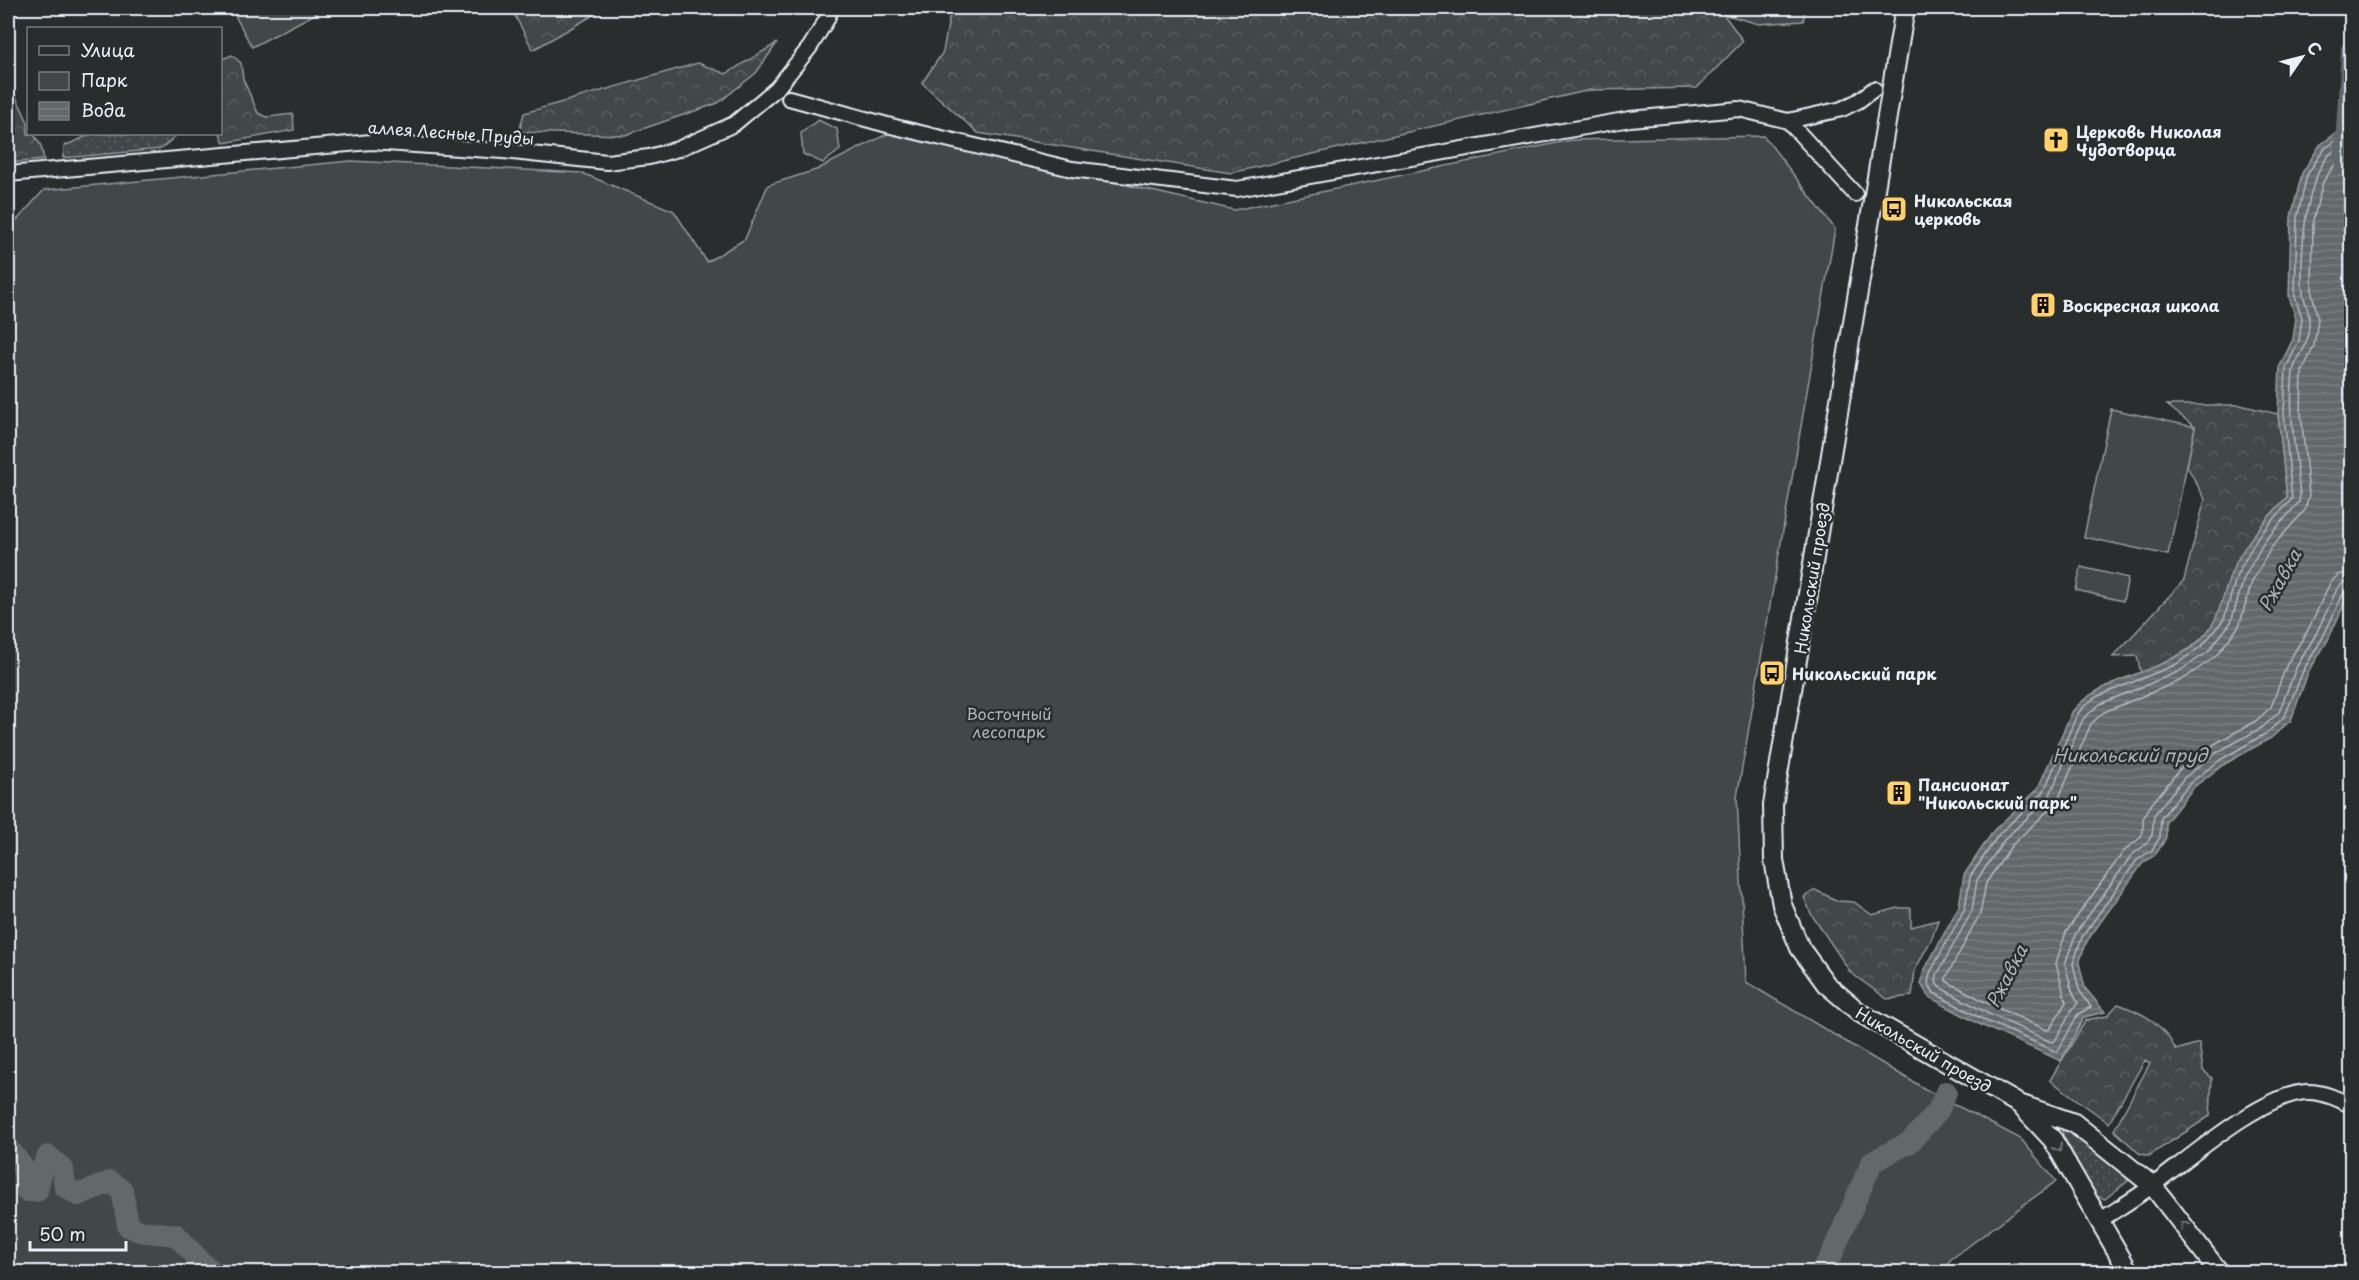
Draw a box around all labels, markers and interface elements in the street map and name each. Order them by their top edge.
legend [27,27,222,135]
north arrow [2272,27,2332,87]
text: Улица [81,36,135,63]
text: С [2302,36,2328,60]
text: Парк [81,66,128,93]
text: Вода [81,96,126,123]
street label: аллея Лесные Пруды [367,114,535,150]
place label: Церковь Николая Чудотворца [2076,119,2222,161]
church icon: Церковь Николая Чудотворца [2041,125,2071,155]
place label: Никольская церковь [1914,188,2012,230]
bus stop icon: Никольская церковь [1879,194,1909,224]
building icon: Воскресная школа [2028,290,2058,320]
place label: Воскресная школа [2062,293,2220,317]
street label: Никольский проезд [1787,501,1835,655]
water label: Ржавка [2251,543,2308,616]
bus stop icon: Никольский парк [1757,658,1787,688]
place label: Никольский парк [1792,661,1937,685]
park label: Восточный лесопарк [966,701,1052,743]
water label: Никольский пруд [2053,741,2209,768]
place label: Пансионат "Никольский парк" [1918,772,2077,814]
building icon: Пансионат "Никольский парк" [1884,778,1914,808]
water label: Ржавка [1979,939,2034,1012]
street label: Никольский проезд [1852,1000,1996,1098]
one-way arrow [2050,1141,2061,1152]
scale bar [30,1214,126,1252]
text: 50 m [39,1220,86,1247]
one-way arrow [2180,1221,2191,1232]

